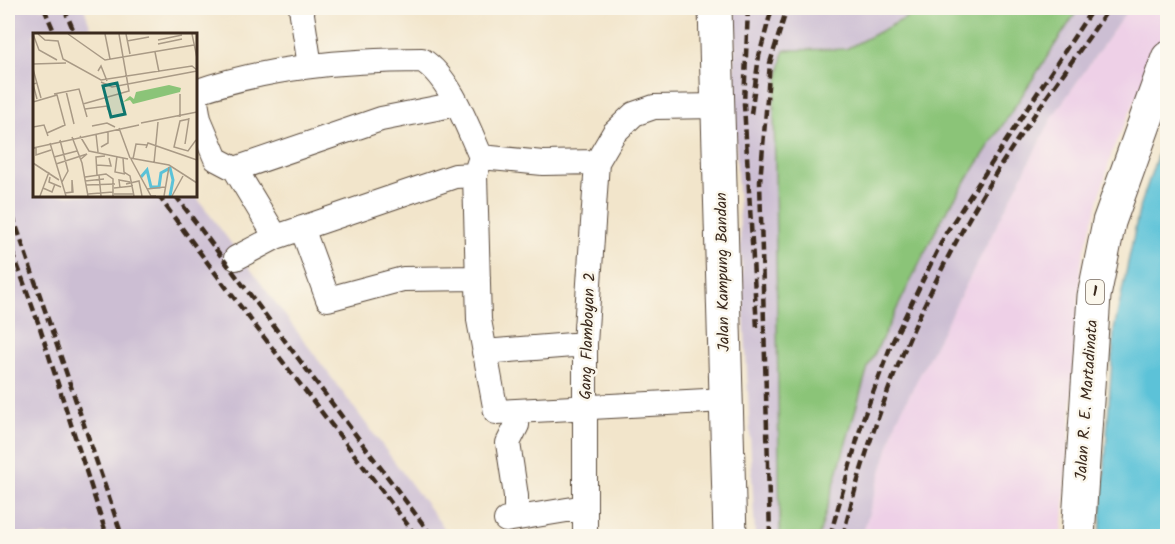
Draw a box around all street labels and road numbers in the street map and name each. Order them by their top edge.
street label: Jalan Kampung Bandan [709,192,737,352]
street label: Gang Flamboyan 2 [573,272,603,400]
road number: 1 [1086,280,1104,304]
street label: Jalan R. E. Martadinata [1069,319,1105,481]

